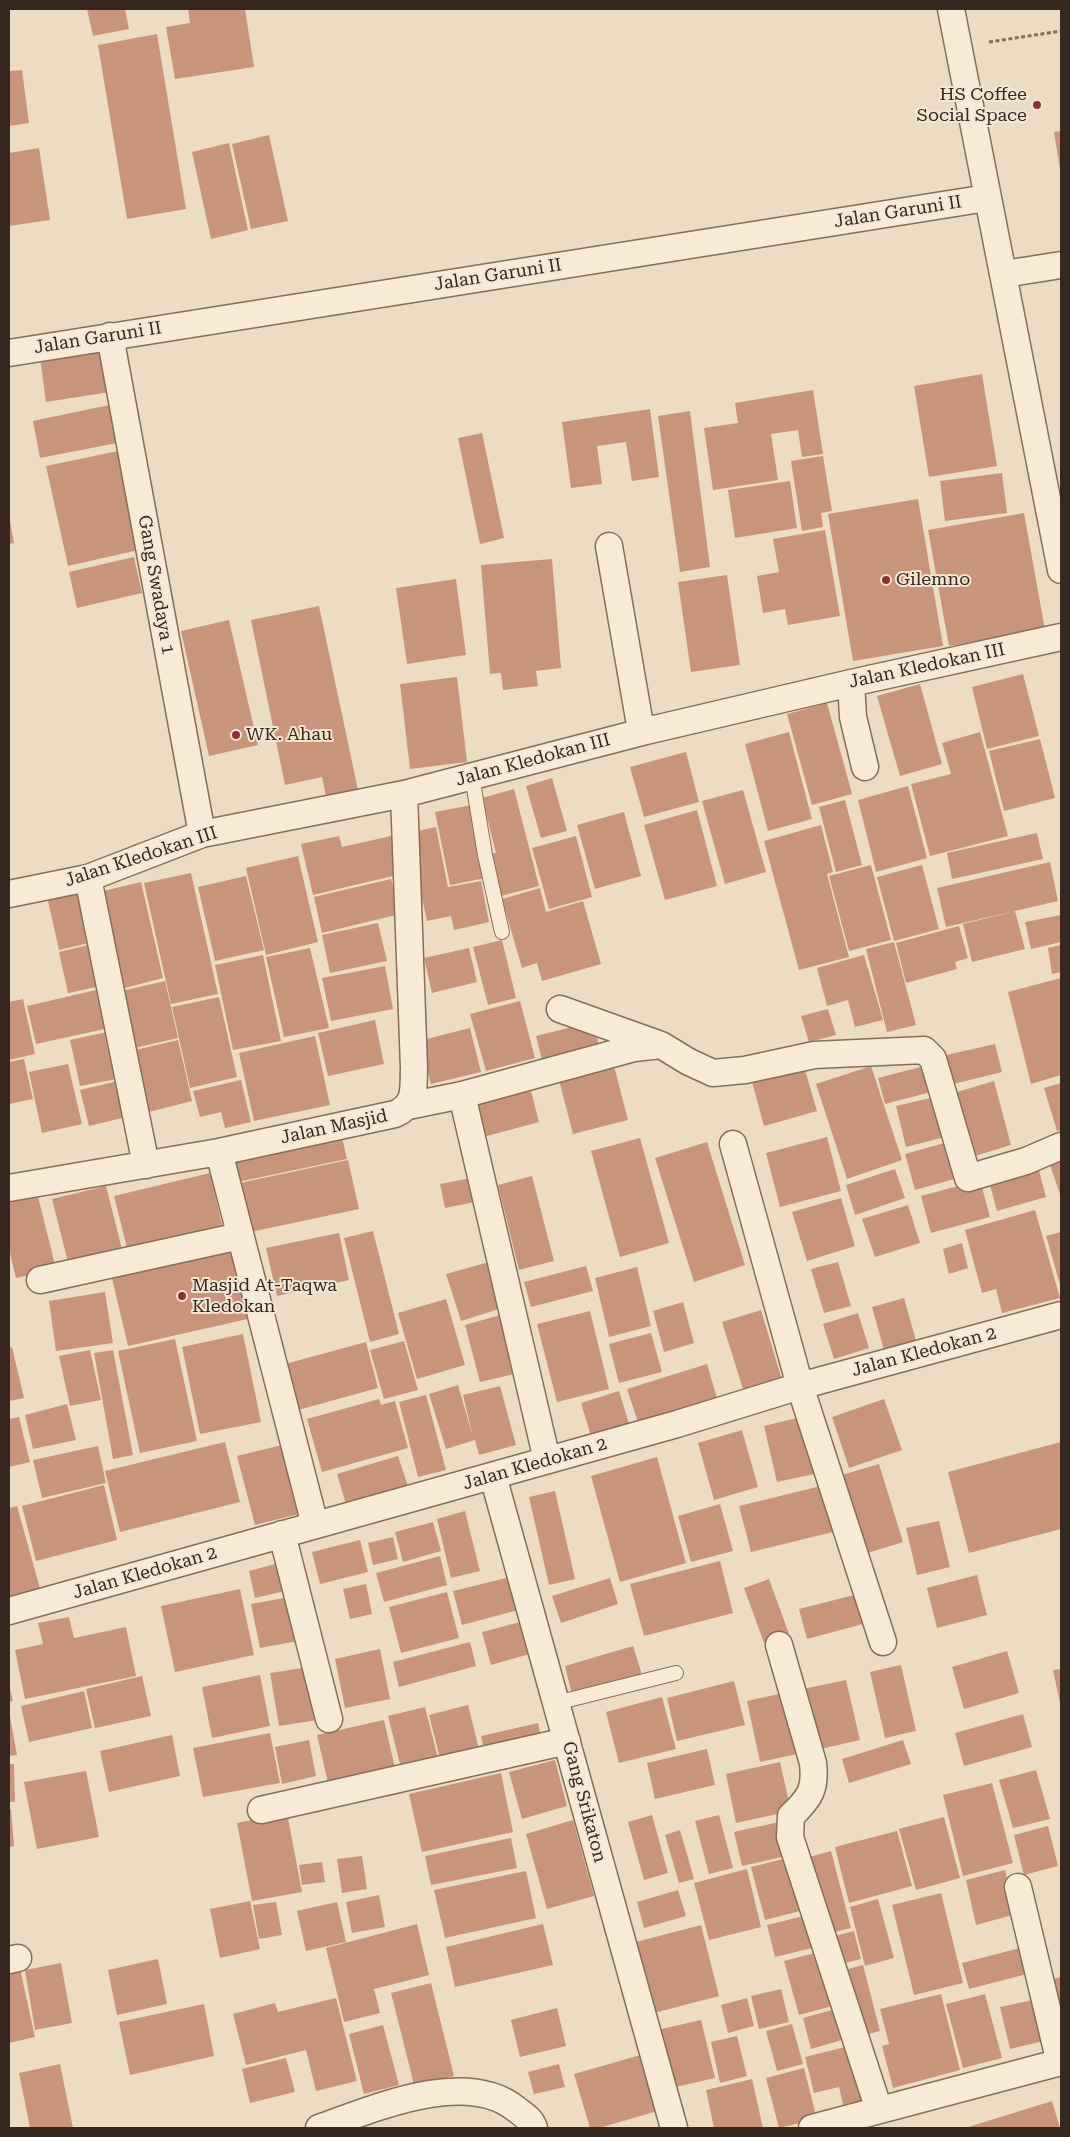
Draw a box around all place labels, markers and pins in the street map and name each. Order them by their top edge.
place label: HS Coffee Social Space [916,84,1027,126]
marker: HS Coffee Social Space [1031,99,1043,111]
place label: Gilemno [896,569,970,591]
marker: Gilemno [880,574,892,586]
place label: WK. Ahau [246,724,332,746]
marker: WK. Ahau [230,729,242,741]
place label: Masjid At-Taqwa Kledokan [192,1275,337,1318]
marker: Masjid At-Taqwa Kledokan [176,1290,188,1302]

